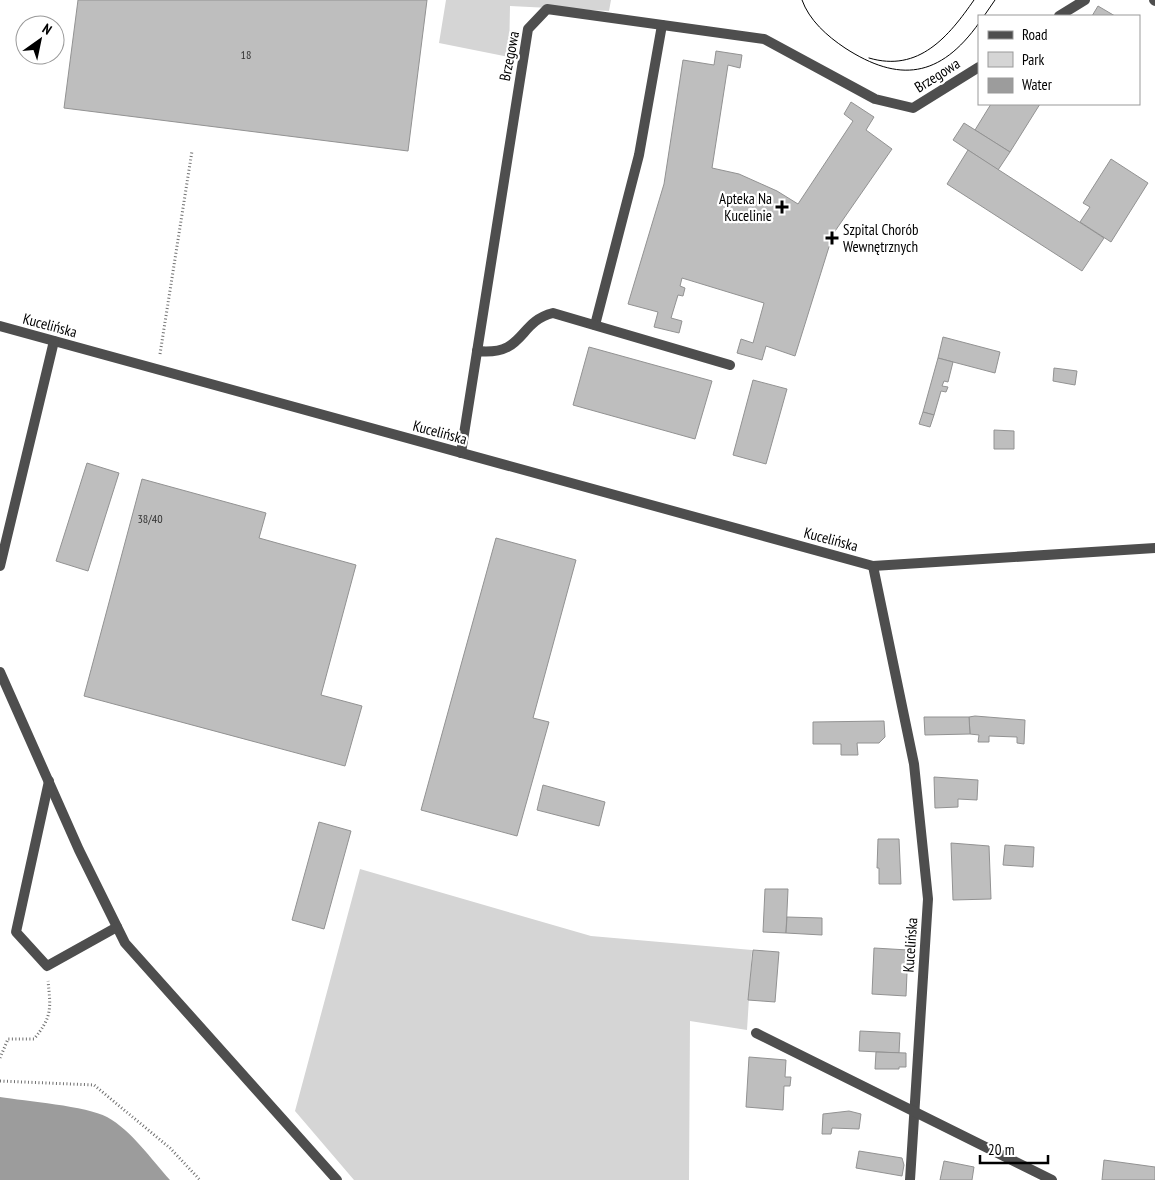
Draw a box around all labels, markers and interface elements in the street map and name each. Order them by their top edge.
north arrow [15,15,65,65]
legend [978,15,1140,105]
text: N [39,19,55,39]
text: Road [1022,25,1048,44]
street label: Brzegowa [495,30,523,82]
house number: 18 [241,47,251,62]
text: Park [1022,50,1044,69]
street label: Brzegowa [911,54,963,96]
text: Water [1022,75,1053,94]
place label: Apteka Na Kucelinie [719,189,772,225]
marker: Apteka Na Kucelinie [776,201,788,213]
place label: Szpital Chorób Wewnętrznych [843,220,918,256]
marker: Szpital Chorób Wewnętrznych [825,231,839,245]
street label: Kucelińska [21,309,79,341]
street label: Kucelińska [411,416,469,448]
house number: 38/40 [137,511,163,526]
street label: Kucelińska [802,523,860,555]
street label: Kucelińska [899,917,921,973]
scale bar [980,1132,1048,1164]
text: 20 m [988,1140,1014,1159]

